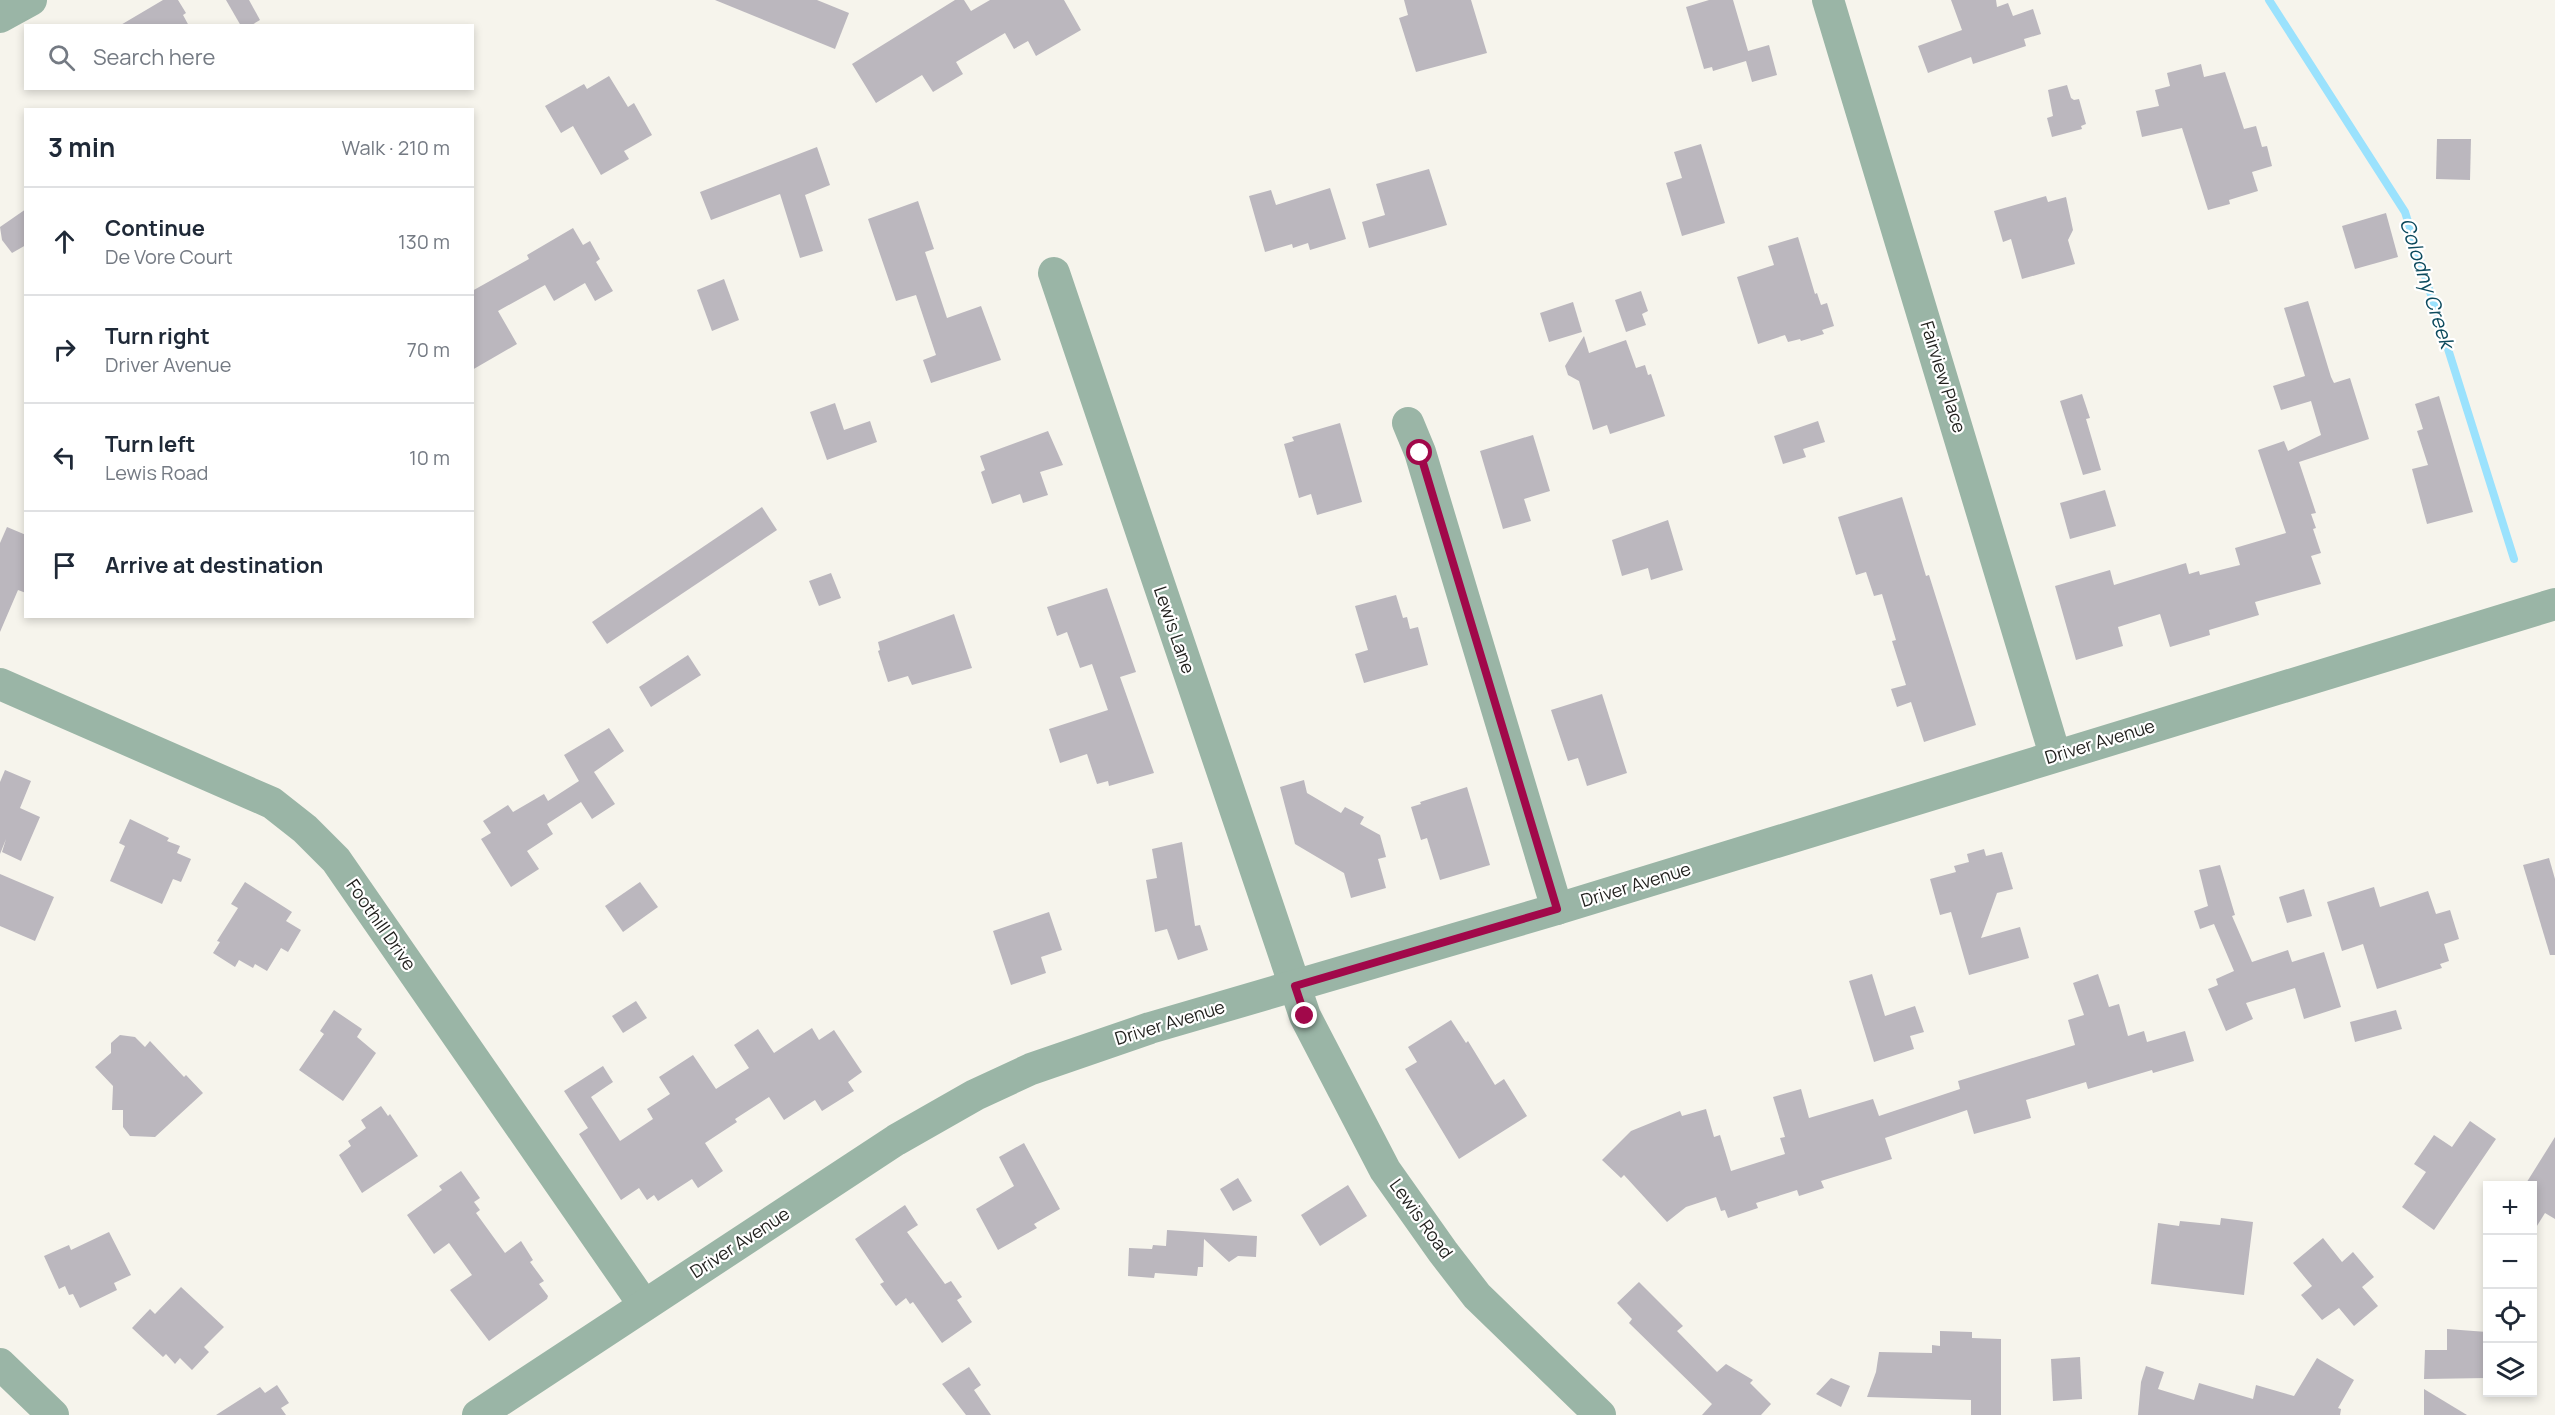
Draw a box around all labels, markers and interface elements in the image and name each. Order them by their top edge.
search box [24,24,474,90]
icon: search [45,41,78,74]
text: Search here [93,42,215,72]
text: 3 min [48,129,115,165]
text: Walk · 210 m [342,134,450,161]
text: Continue [105,213,205,243]
water label: Colodny Creek [2394,214,2462,354]
icon: ahead [48,225,81,258]
text: 130 m [398,228,450,255]
text: De Vore Court [105,243,233,270]
street label: Fairview Place [1916,318,1972,435]
text: Turn right [105,321,210,351]
icon: right [48,333,81,366]
text: 70 m [407,336,450,363]
text: Driver Avenue [105,351,231,378]
text: Turn left [105,429,195,459]
route start [1406,439,1432,465]
icon: left [48,441,81,474]
text: 10 m [409,444,450,471]
text: Lewis Road [105,459,208,486]
icon: arrive [48,549,81,582]
text: Arrive at destination [105,550,323,580]
street label: Lewis Lane [1149,583,1201,676]
street label: Driver Avenue [2042,713,2158,769]
street label: Driver Avenue [1578,856,1694,912]
street label: Foothill Drive [342,874,422,975]
street label: Driver Avenue [1112,994,1228,1050]
route end [1291,1002,1317,1028]
street label: Lewis Road [1385,1174,1459,1263]
map controls [2483,1181,2537,1397]
button: + [2483,1181,2537,1235]
street label: Driver Avenue [685,1201,794,1283]
button: − [2483,1235,2537,1289]
button: locate [2483,1289,2537,1343]
button: layers [2483,1343,2537,1397]

